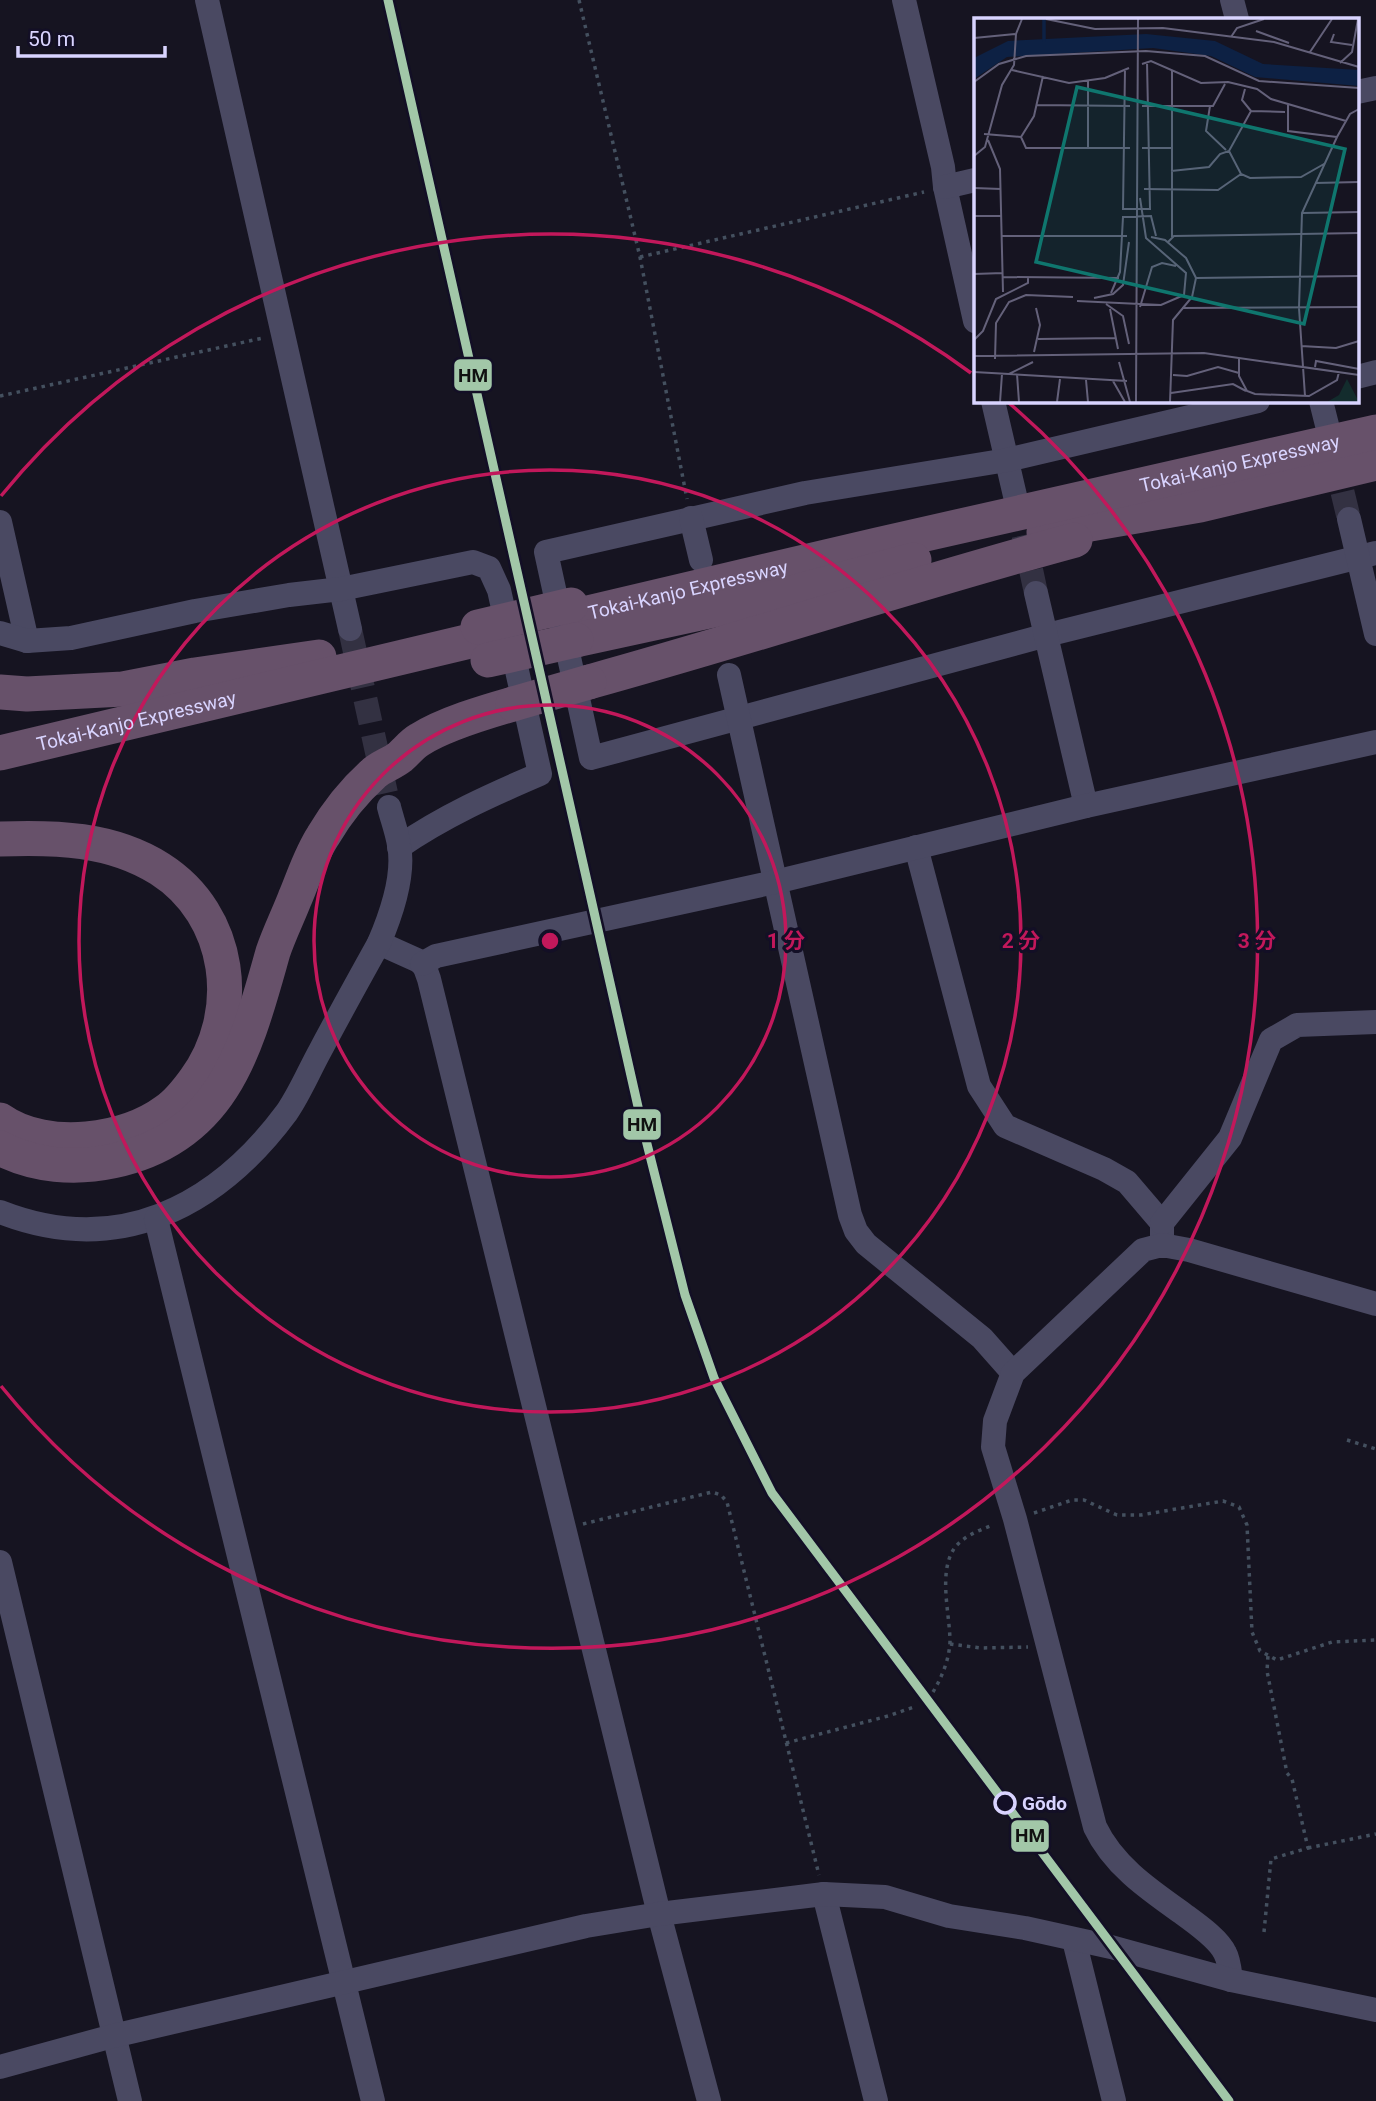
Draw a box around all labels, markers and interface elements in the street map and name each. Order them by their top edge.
scale bar [18,14,164,58]
inset map [974,18,1358,402]
text: 50 m [28,27,75,51]
line badge: HM [453,358,493,392]
text: HM [458,364,488,387]
street label: Tokai-Kanjo Expressway [1137,430,1342,497]
street label: Tokai-Kanjo Expressway [586,555,790,625]
street label: Tokai-Kanjo Expressway [34,686,238,756]
centre of rings [538,929,562,953]
text: 1 分 [767,929,805,953]
text: 2 分 [1002,929,1040,953]
text: 3 分 [1238,929,1276,953]
line badge: HM [622,1108,662,1141]
text: HM [627,1113,657,1136]
marker: Gōdo [994,1792,1016,1814]
place label: Gōdo [1022,1792,1067,1815]
line badge: HM [1010,1819,1050,1853]
text: HM [1015,1824,1045,1847]

